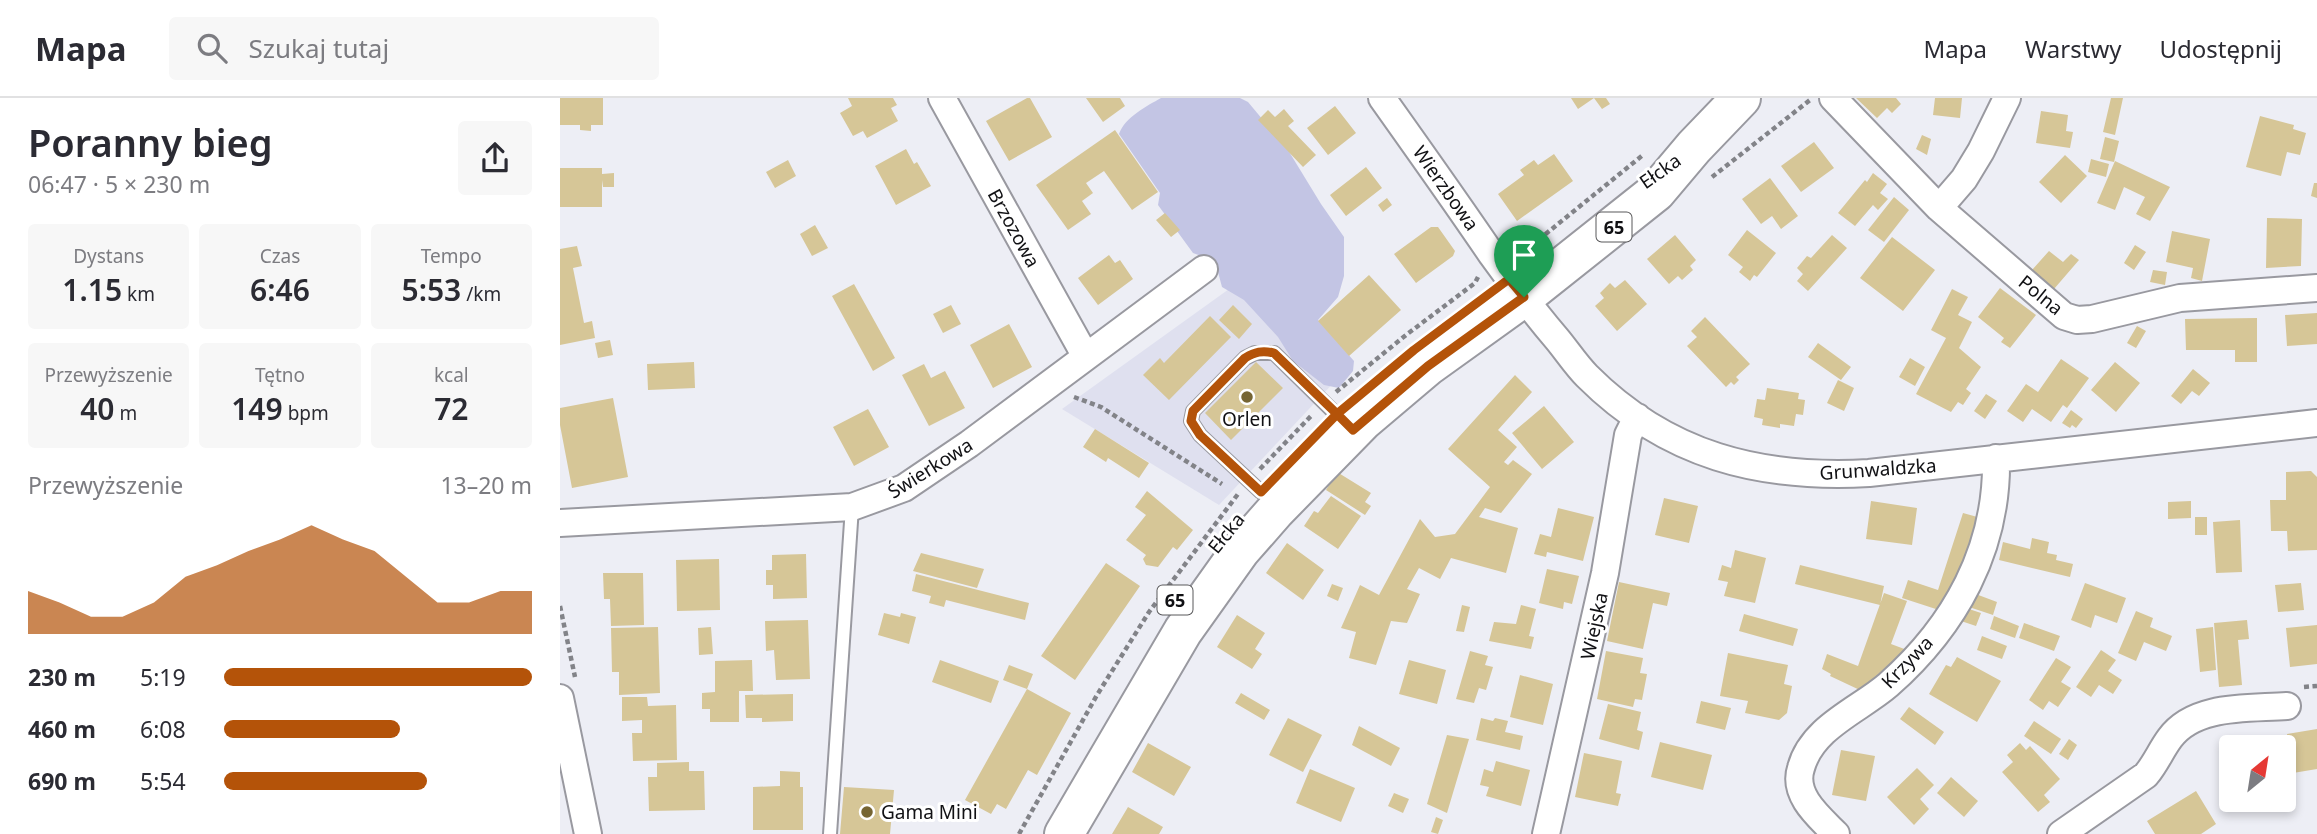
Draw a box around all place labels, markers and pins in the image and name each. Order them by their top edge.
pin [1494,225,1554,297]
marker: Orlen [1239,389,1255,405]
place label: Orlen [1222,406,1272,432]
place label: Gama Mini [881,799,978,825]
marker: Gama Mini [859,804,875,820]

